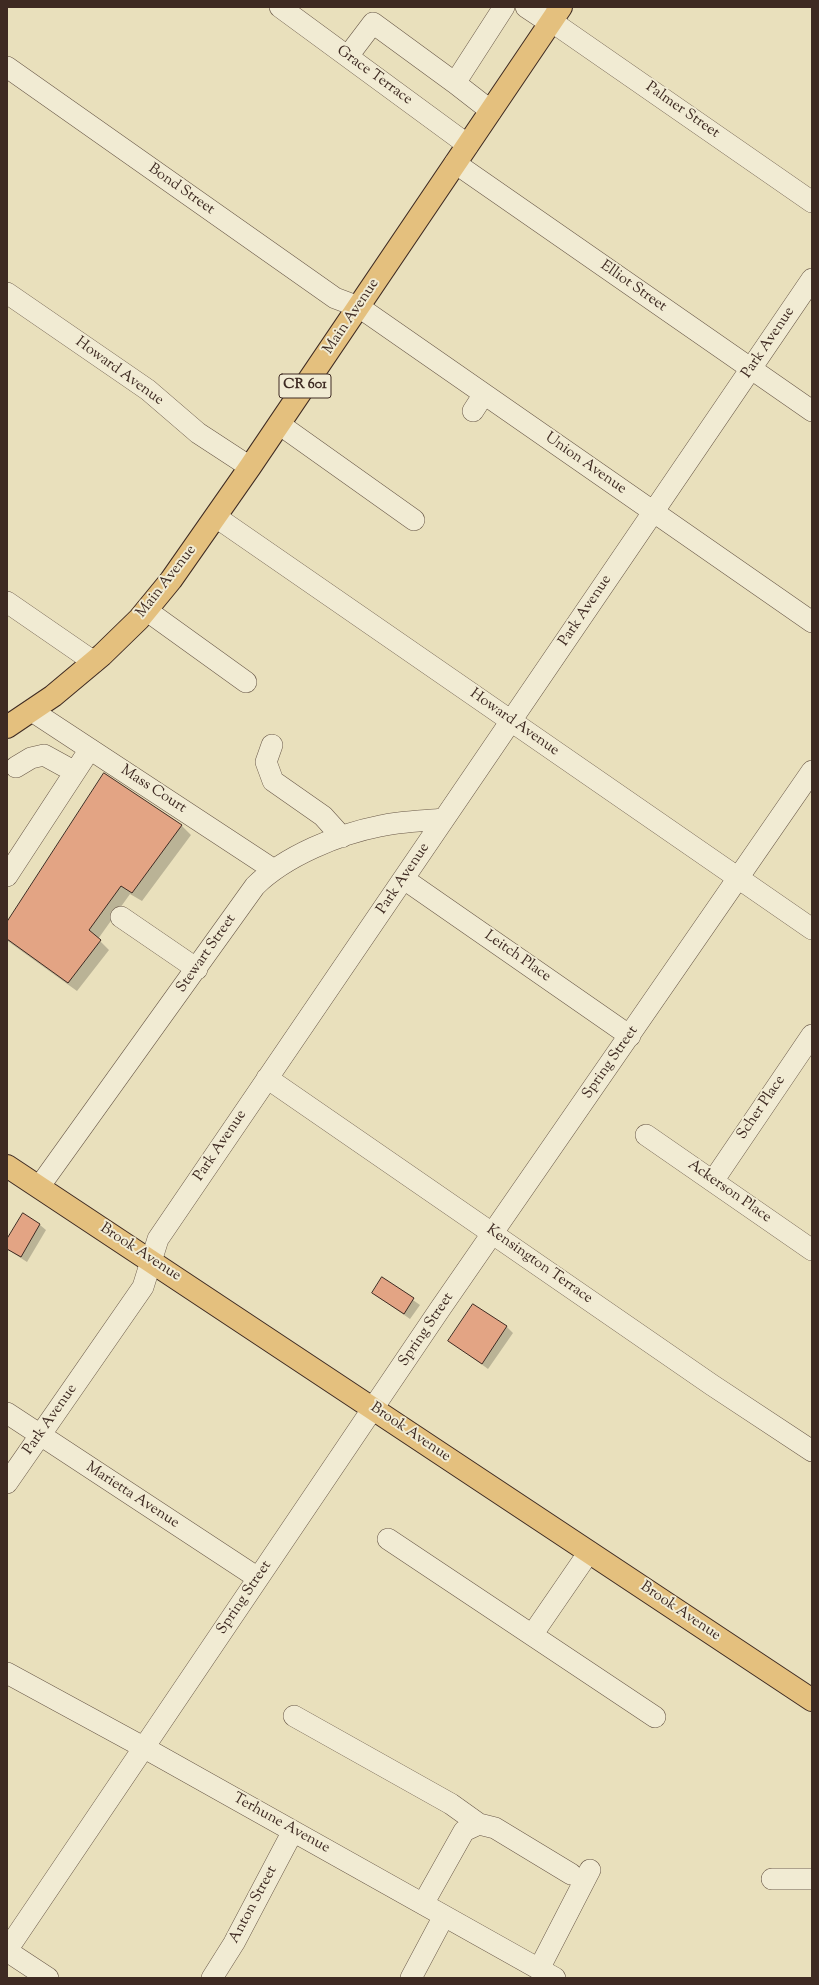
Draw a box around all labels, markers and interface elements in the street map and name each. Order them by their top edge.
street label: Grace Terrace [333,42,415,110]
street label: Palmer Street [642,79,722,143]
street label: Bond Street [144,161,218,219]
street label: Elliot Street [596,258,670,316]
street label: Main Avenue [320,276,384,358]
street label: Park Avenue [739,304,799,382]
street label: Howard Avenue [71,334,167,410]
road number: CR 601 [279,374,331,398]
street label: Union Avenue [541,429,629,499]
street label: Main Avenue [133,542,201,622]
street label: Park Avenue [556,572,616,650]
street label: Howard Avenue [466,686,562,760]
street label: Mass Court [117,762,189,818]
street label: Park Avenue [374,840,434,918]
street label: Stewart Street [173,911,241,997]
street label: Leitch Place [480,927,554,987]
street label: Spring Street [579,1023,643,1103]
street label: Scher Place [734,1073,790,1143]
street label: Park Avenue [191,1107,251,1185]
street label: Ackerson Place [684,1157,774,1227]
street label: Brook Avenue [96,1220,184,1286]
street label: Kensington Terrace [482,1222,596,1308]
street label: Spring Street [396,1290,458,1370]
street label: Park Avenue [20,1381,82,1459]
street label: Brook Avenue [366,1400,454,1466]
street label: Marietta Avenue [82,1459,182,1533]
street label: Spring Street [214,1558,276,1638]
street label: Brook Avenue [636,1579,724,1645]
street label: Terhune Avenue [229,1790,333,1858]
street label: Anton Street [226,1863,282,1947]

